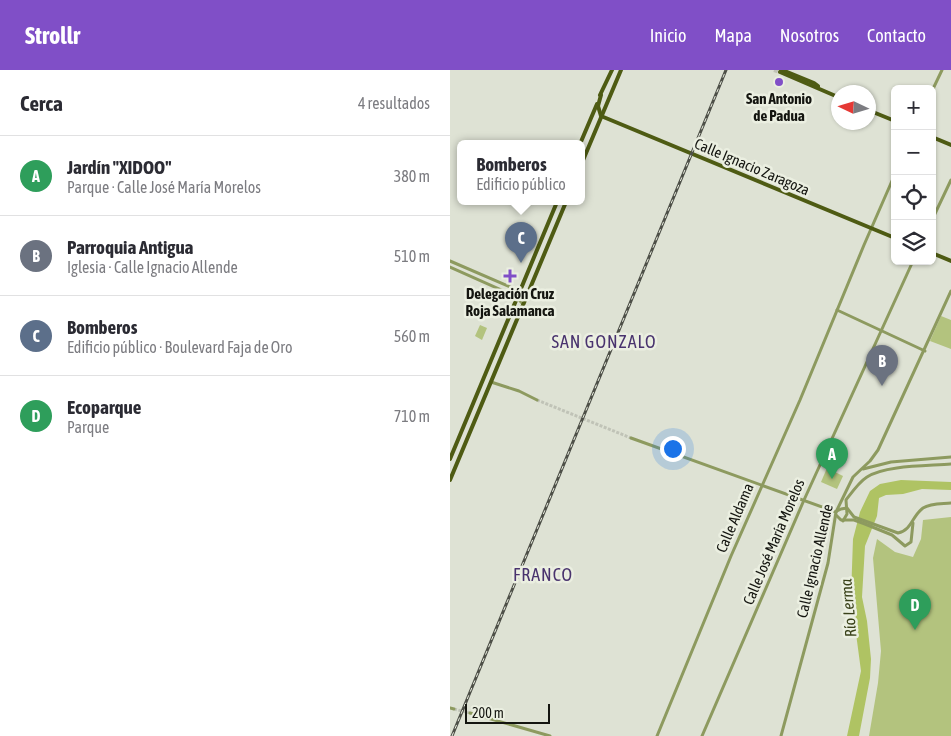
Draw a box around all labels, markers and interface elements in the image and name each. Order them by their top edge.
text: Strollr [25,22,80,49]
text: Inicio [650,25,686,46]
text: Mapa [714,25,752,46]
text: Nosotros [780,25,839,46]
text: Contacto [867,25,926,46]
marker: San Antonio de Padua [773,76,785,88]
north arrow [831,85,876,130]
map controls [891,85,936,265]
button: + [891,85,936,130]
place label: San Antonio de Padua [746,90,812,124]
text: Cerca [20,91,63,115]
text: 4 resultados [358,94,430,112]
button: − [891,130,936,175]
street label: Calle Ignacio Zaragoza [692,135,812,198]
popup [457,140,585,205]
text: Bomberos [476,153,547,175]
text: Jardín "XIDOO" [67,156,171,178]
text: A [32,167,40,185]
text: 380 m [394,167,430,185]
text: Edificio público [476,175,566,193]
button: locate [891,175,936,220]
text: Parque · Calle José María Morelos [67,178,261,196]
button: layers [891,220,936,265]
pin: C [505,222,537,263]
text: Parroquia Antigua [67,236,193,258]
text: B [32,247,40,265]
text: 510 m [394,247,430,265]
text: Iglesia · Calle Ignacio Allende [67,258,238,276]
marker: Delegación Cruz Roja Salamanca [503,269,517,283]
place label: Delegación Cruz Roja Salamanca [466,285,555,319]
text: Bomberos [67,316,138,338]
text: C [32,327,40,345]
text: 560 m [394,327,430,345]
district label: SAN GONZALO [551,331,657,352]
text: Edificio público · Boulevard Faja de Oro [67,338,292,356]
pin: B [866,345,898,386]
text: Ecoparque [67,396,141,418]
text: D [32,407,40,425]
text: 710 m [394,407,430,425]
text: Parque [67,418,109,436]
your location [660,436,686,462]
pin: A [816,438,848,479]
street label: Calle José María Morelos [739,476,808,607]
street label: Calle Aldama [712,481,757,555]
street label: Calle Ignacio Allende [793,502,836,619]
district label: FRANCO [513,564,573,585]
water label: Río Lerma [836,578,860,638]
pin: D [899,589,931,630]
scale bar [465,701,550,724]
text: 200 m [472,705,504,721]

